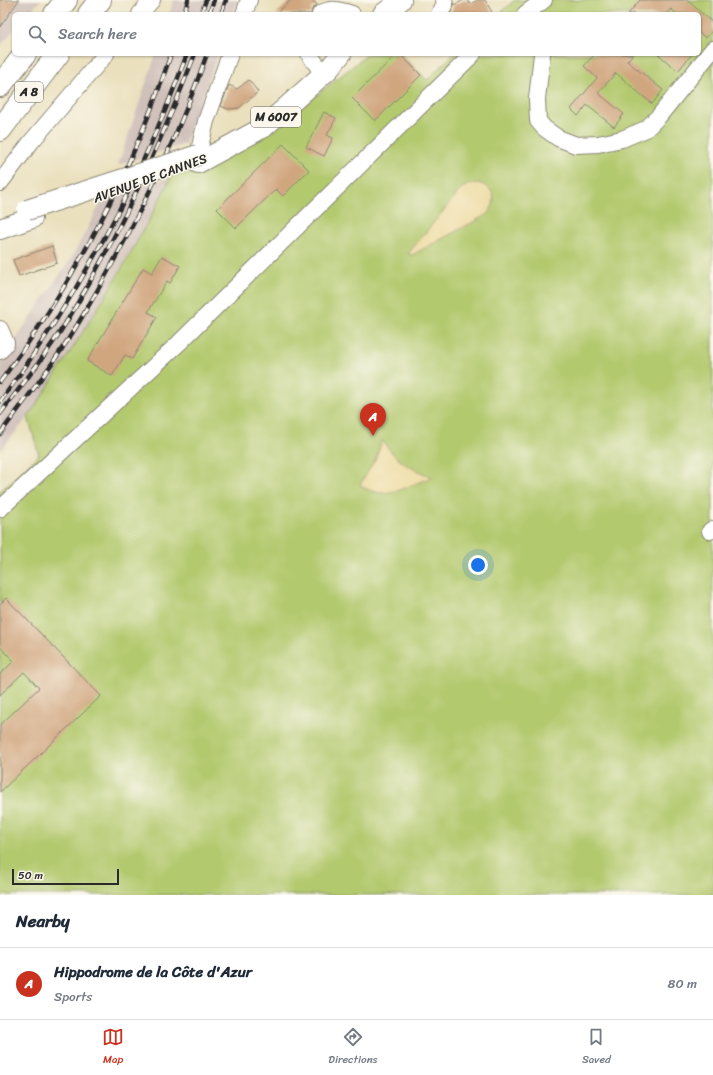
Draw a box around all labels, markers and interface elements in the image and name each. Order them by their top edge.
search box [12,12,701,56]
text: Search here [58,21,137,47]
icon: search [26,23,48,45]
road number: A 8 [15,82,43,102]
road number: M 6007 [251,107,301,127]
street label: AVENUE DE CANNES [89,147,210,210]
pin: A [360,403,386,436]
your location [468,555,488,575]
text: 50 m [18,866,43,885]
scale bar [12,867,119,886]
text: Nearby [16,906,70,936]
text: Hippodrome de la Côte d'Azur [54,959,252,985]
text: A [25,972,33,995]
text: 80 m [668,972,697,995]
text: Sports [54,985,92,1008]
tab: Map [102,1026,124,1069]
tab: Directions [328,1026,378,1069]
tab: Saved [582,1026,611,1069]

